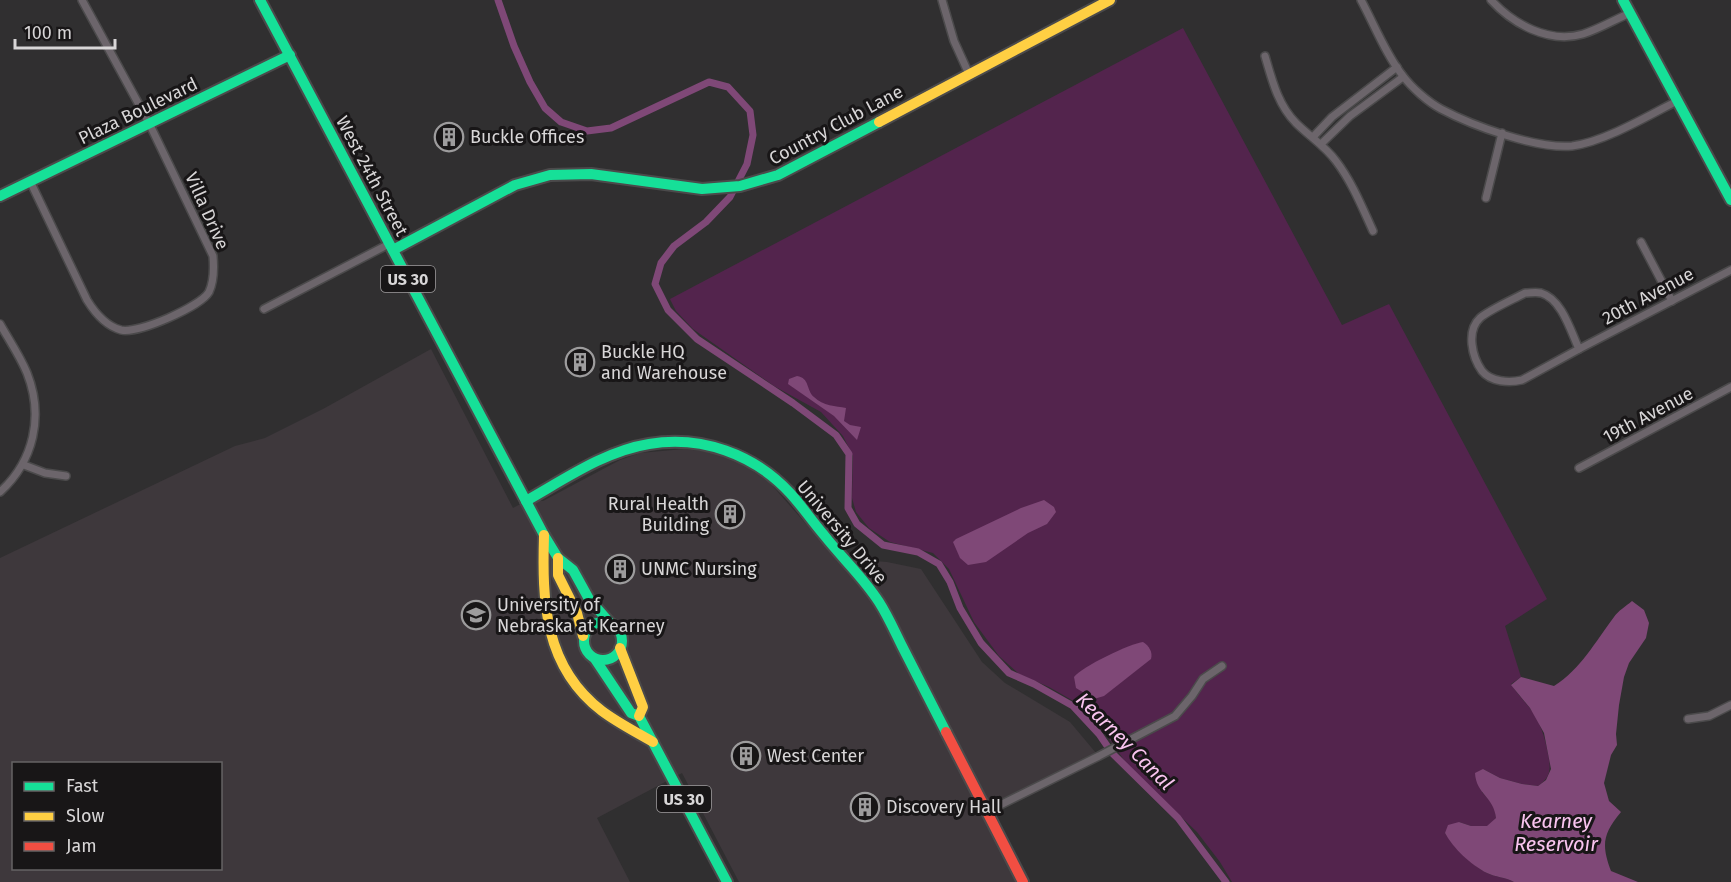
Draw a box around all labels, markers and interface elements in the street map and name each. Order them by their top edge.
scale bar [15,12,116,50]
text: 100 m [24,22,72,44]
street label: Plaza Boulevard [75,73,201,149]
street label: Country Club Lane [765,80,907,170]
street label: West 24th Street [331,112,413,240]
building icon: Buckle Offices [433,121,465,153]
place label: Buckle Offices [470,126,584,148]
street label: Villa Drive [180,169,234,253]
street label: 20th Avenue [1598,263,1698,329]
road number: US 30 [381,266,435,292]
place label: Buckle HQ and Warehouse [601,341,727,384]
building icon: Buckle HQ and Warehouse [564,346,596,378]
street label: 19th Avenue [1599,382,1697,448]
street label: University Drive [792,476,892,588]
place label: Rural Health Building [608,493,710,536]
building icon: Rural Health Building [714,498,746,530]
building icon: UNMC Nursing [604,553,636,585]
place label: UNMC Nursing [641,558,757,580]
place label: University of Nebraska at Kearney [497,594,665,637]
school or university icon: University of Nebraska at Kearney [460,599,492,631]
water label: Kearney Canal [1071,687,1179,795]
building icon: West Center [730,740,762,772]
place label: West Center [767,745,864,767]
legend [12,762,222,870]
text: Fast [66,775,99,797]
road number: US 30 [657,786,711,812]
building icon: Discovery Hall [849,791,881,823]
place label: Discovery Hall [886,796,1001,818]
text: Slow [66,805,105,827]
water label: Kearney Reservoir [1514,809,1599,856]
text: Jam [66,835,97,857]

